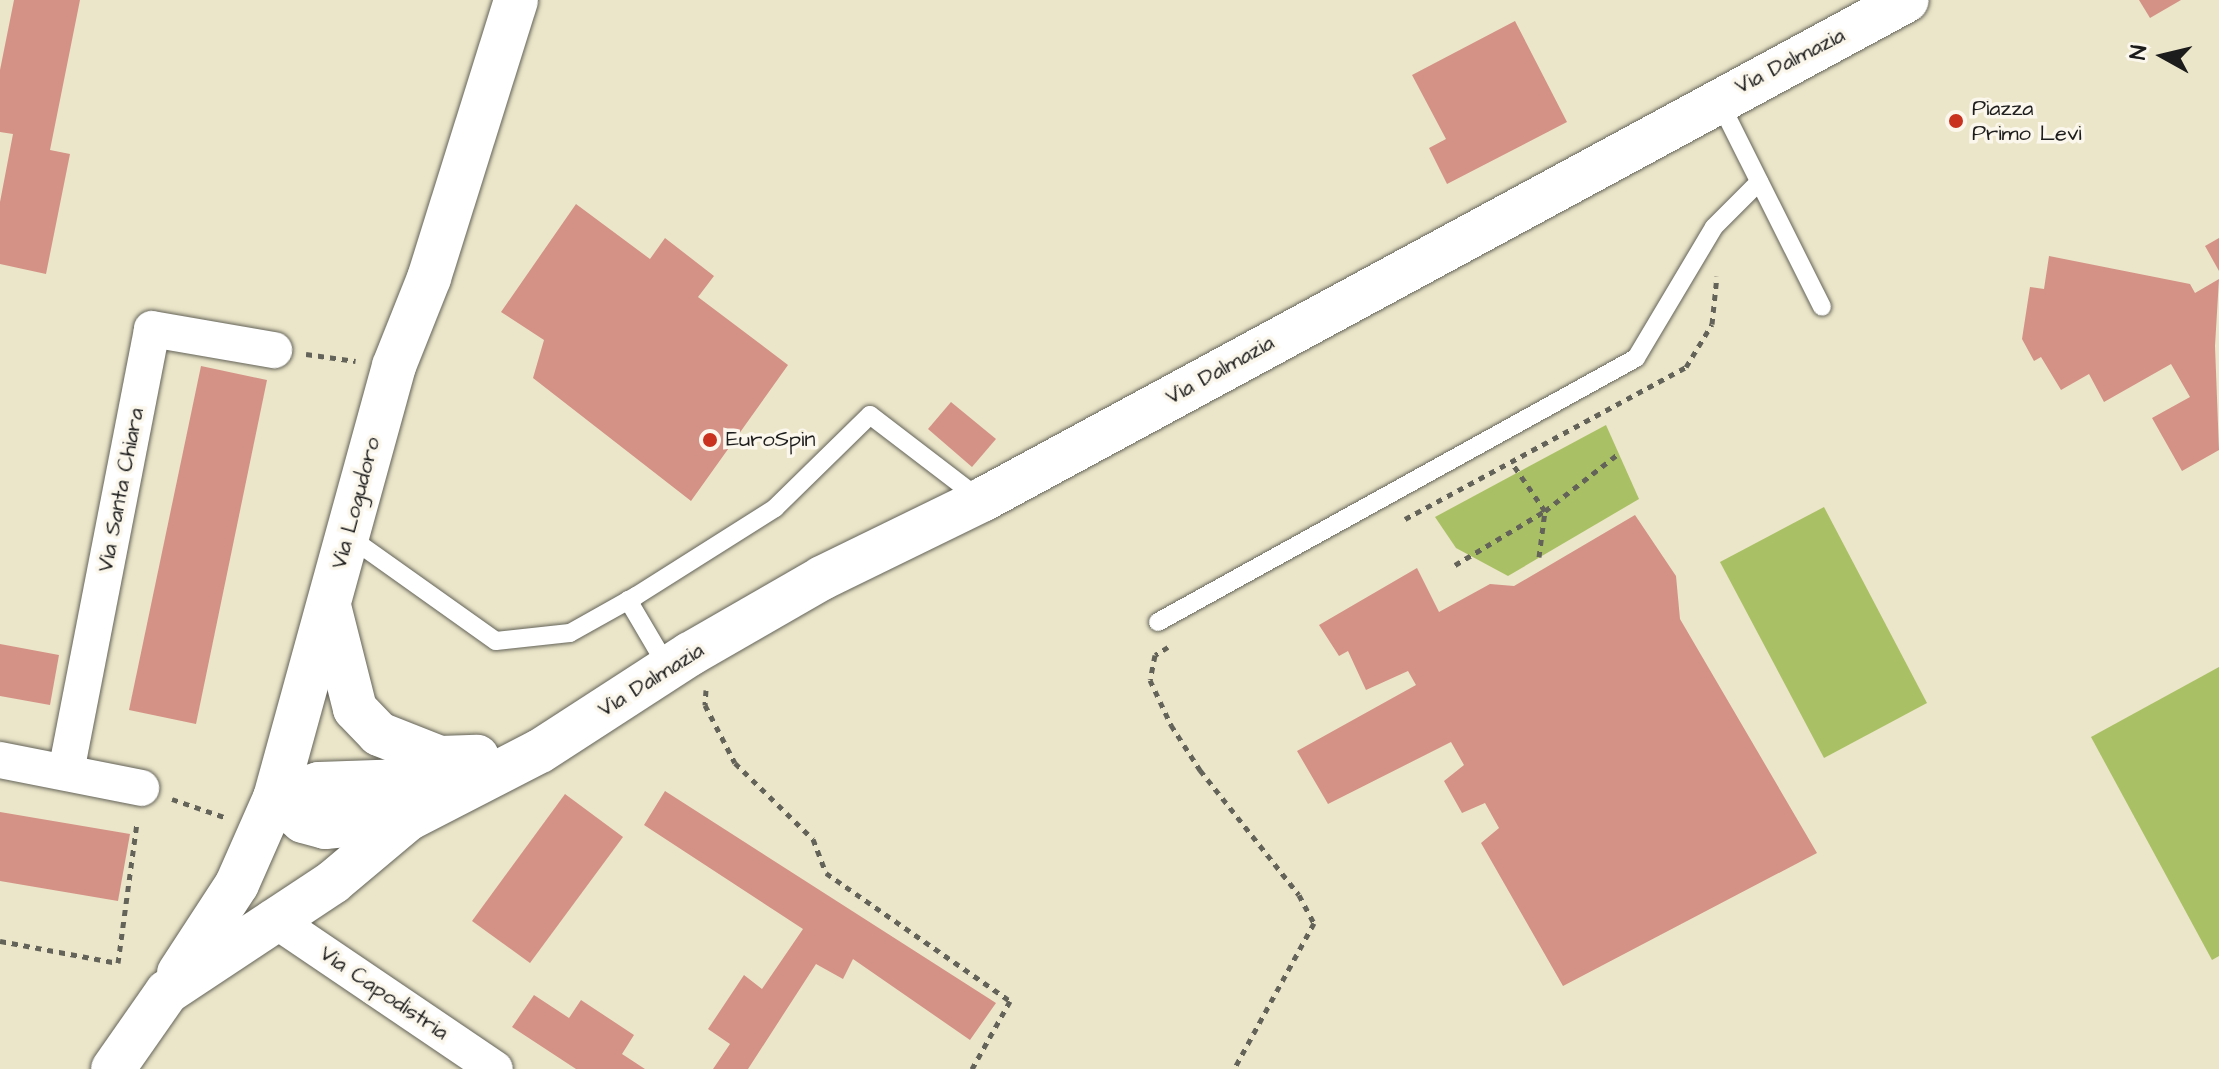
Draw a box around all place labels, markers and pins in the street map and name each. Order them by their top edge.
place label: Piazza Primo Levi [1972,95,2082,146]
marker: Piazza Primo Levi [1947,112,1965,130]
place label: EuroSpin [726,427,815,453]
marker: EuroSpin [701,431,719,449]

